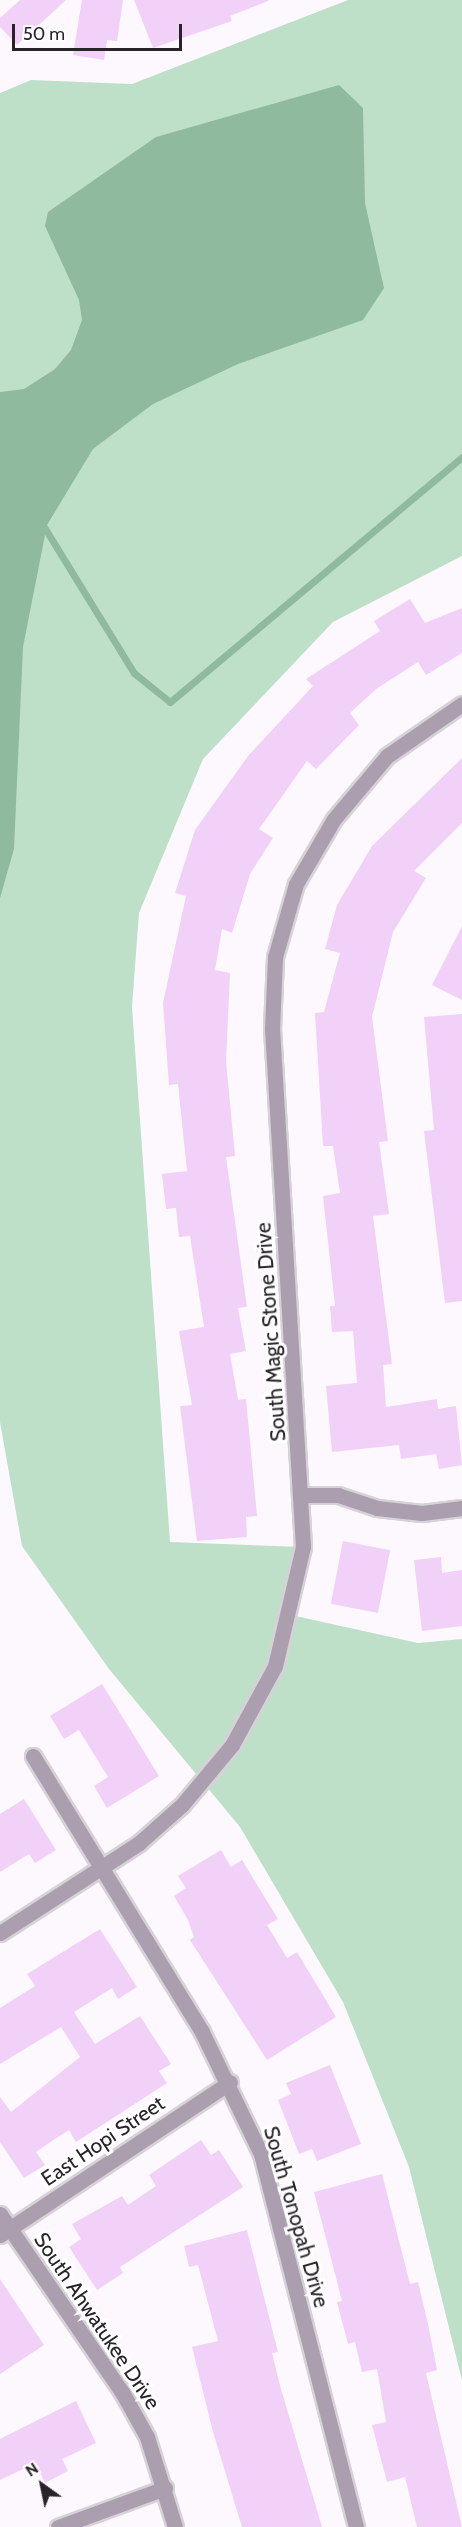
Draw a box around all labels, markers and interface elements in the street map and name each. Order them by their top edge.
scale bar [15,12,184,50]
text: 50 m [23,23,65,45]
street label: South Magic Stone Drive [251,1222,291,1442]
street label: East Hopi Street [37,2091,169,2191]
street label: South Tonopah Drive [258,2123,334,2311]
street label: South Ahwatukee Drive [29,2228,165,2414]
north arrow [12,2455,72,2515]
text: N [22,2458,42,2481]

